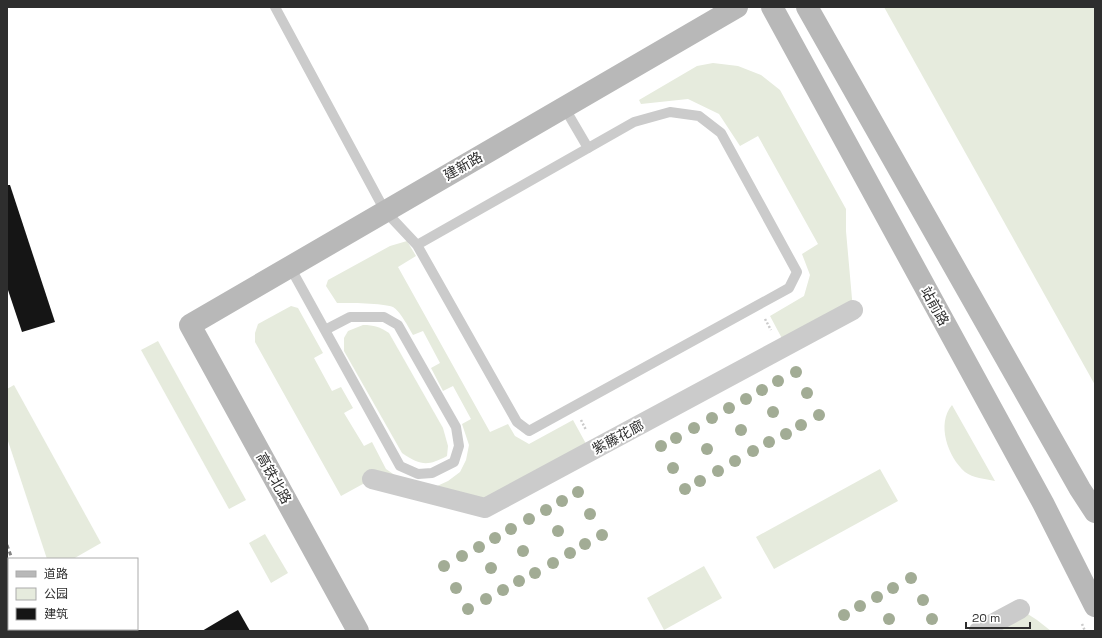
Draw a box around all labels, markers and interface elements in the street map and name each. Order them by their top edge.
street label: 建新路 [440,148,486,184]
street label: 站前路 [917,283,953,329]
street label: 紫藤花廊 [589,416,647,458]
street label: 高铁北路 [253,449,295,507]
legend [8,558,138,630]
text: 道路 [44,566,68,582]
text: 公园 [44,586,68,602]
scale bar [966,604,1030,630]
text: 建筑 [44,606,68,622]
text: 20 m [972,610,1000,626]

